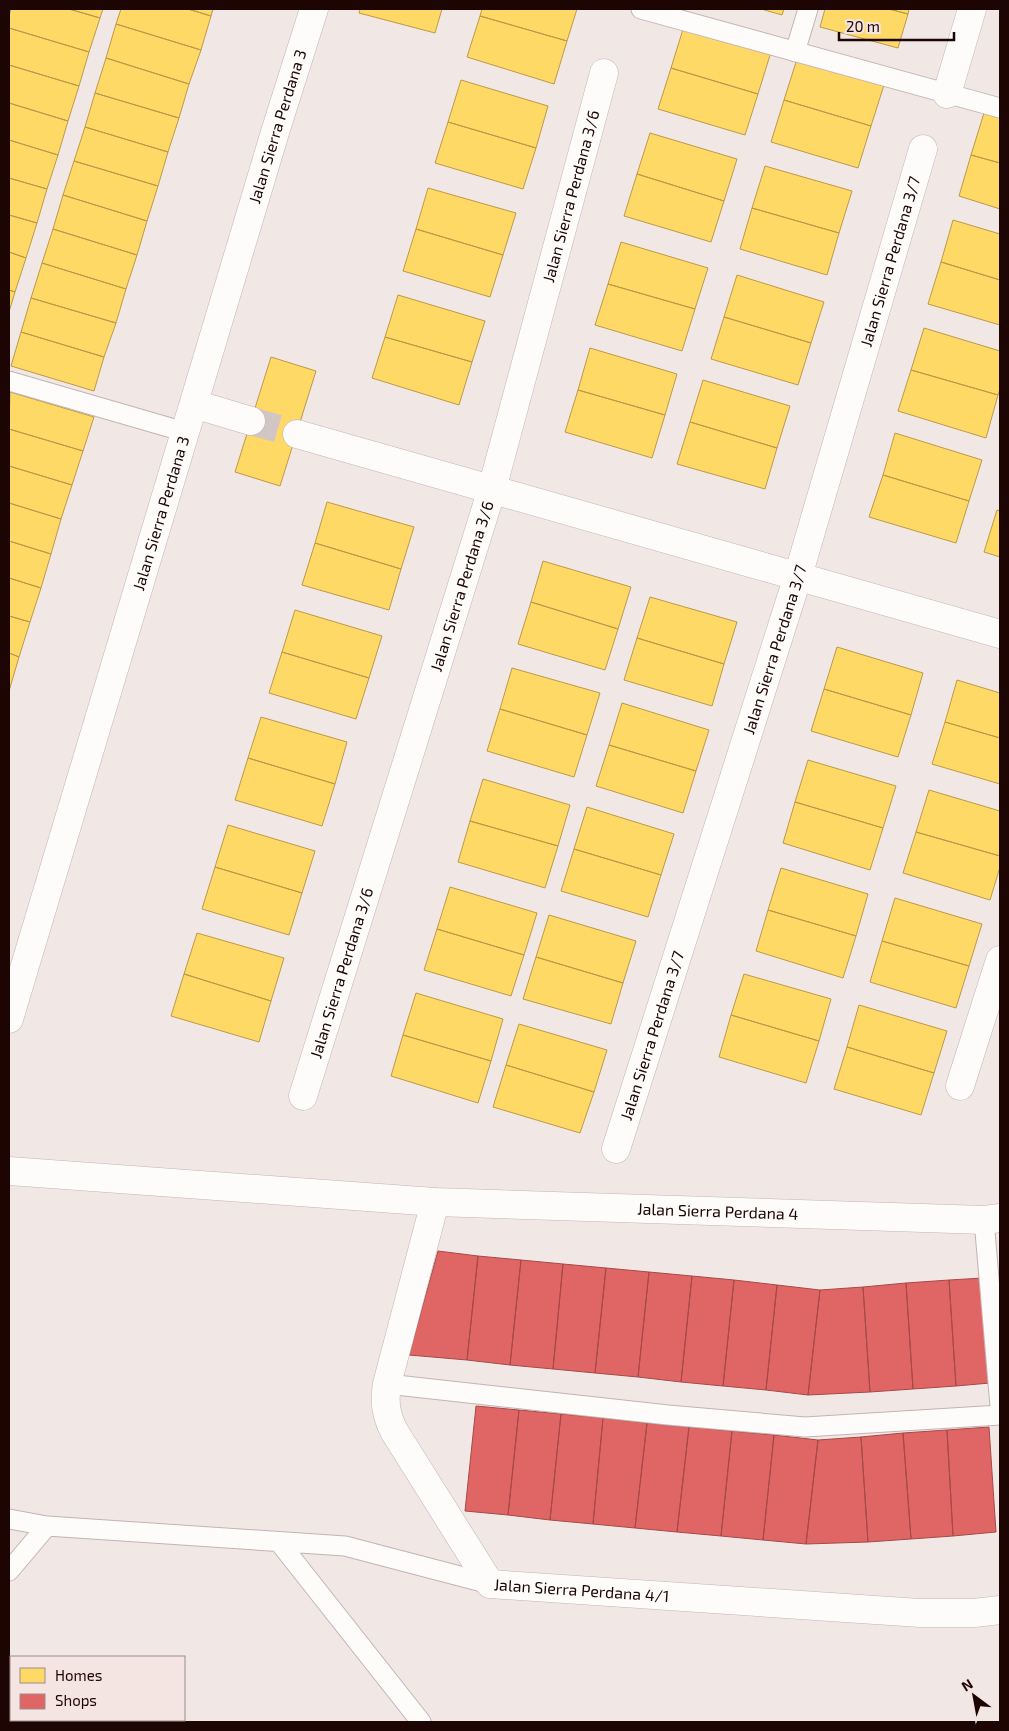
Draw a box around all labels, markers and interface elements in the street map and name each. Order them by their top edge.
scale bar [839,10,954,42]
text: 20 m [846,17,880,35]
street label: Jalan Sierra Perdana 3 [244,47,310,206]
street label: Jalan Sierra Perdana 3/6 [538,108,603,284]
street label: Jalan Sierra Perdana 3/7 [856,174,924,349]
street label: Jalan Sierra Perdana 3 [128,434,192,593]
street label: Jalan Sierra Perdana 3/6 [426,498,497,674]
street label: Jalan Sierra Perdana 3/7 [738,562,810,737]
street label: Jalan Sierra Perdana 3/6 [305,885,376,1060]
street label: Jalan Sierra Perdana 3/7 [616,948,687,1123]
street label: Jalan Sierra Perdana 4 [637,1199,799,1223]
street label: Jalan Sierra Perdana 4/1 [493,1574,670,1605]
legend [10,1656,185,1721]
text: Homes [55,1666,102,1684]
north arrow [949,1671,999,1721]
text: N [958,1675,976,1694]
text: Shops [55,1691,97,1709]

